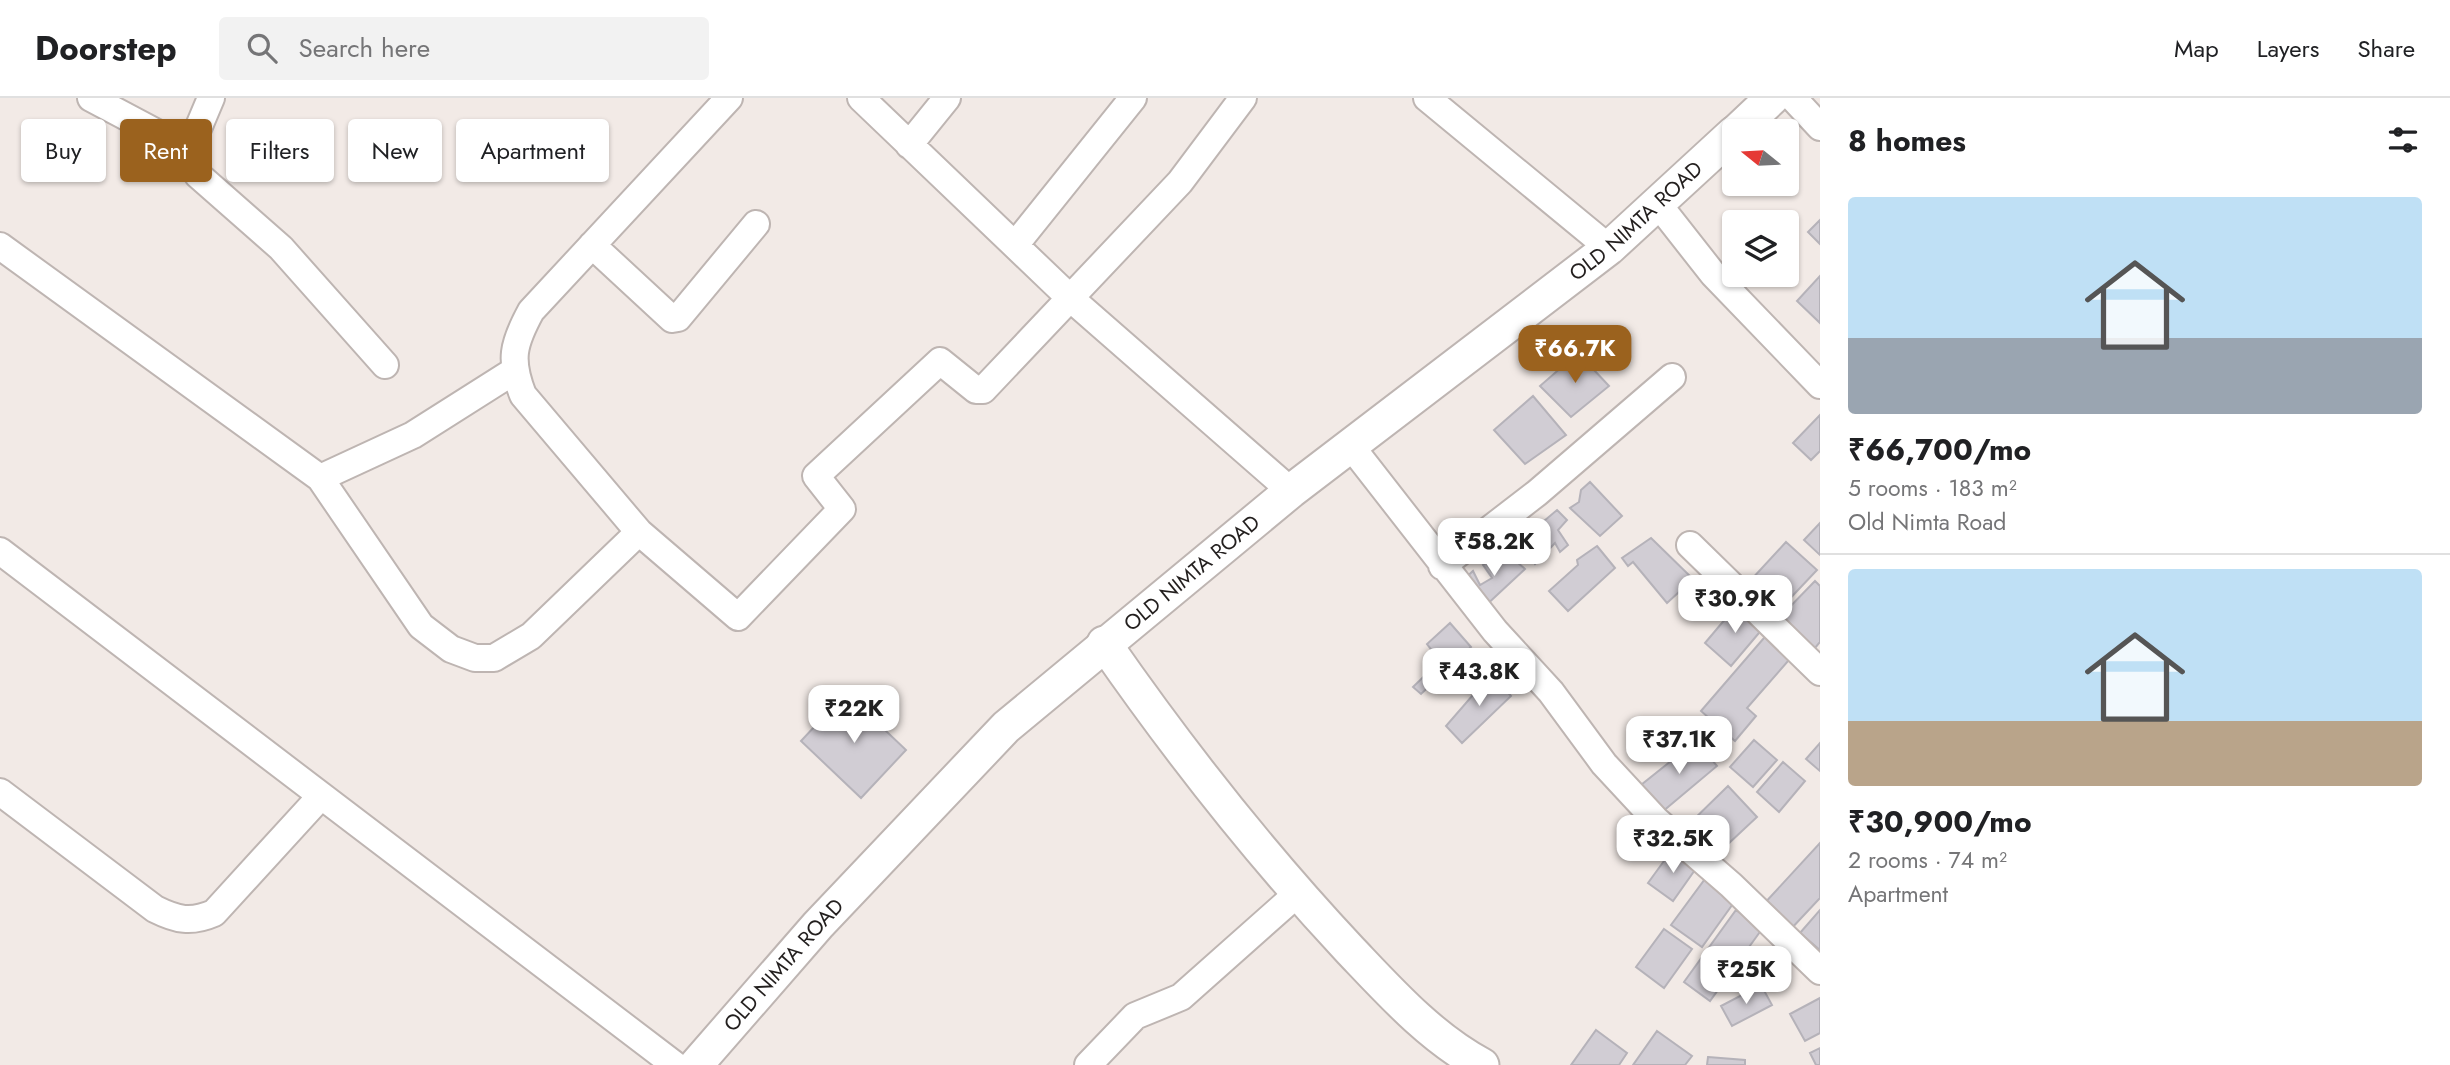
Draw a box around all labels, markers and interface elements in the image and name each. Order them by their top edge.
search box [219,17,709,80]
text: Doorstep [35,25,177,72]
icon: search [243,29,281,67]
text: Search here [299,29,430,67]
text: Map [2174,31,2219,66]
text: Layers [2257,31,2319,66]
text: Share [2357,31,2415,66]
chip: Buy [21,119,106,182]
chip: Rent [120,119,212,182]
chip: Filters [226,119,334,182]
chip: New [348,119,442,182]
chip: Apartment [456,119,609,182]
north arrow [1722,119,1799,196]
map controls [1722,119,1799,287]
text: 8 homes [1848,119,1966,162]
icon: filters [2384,121,2422,159]
street label: OLD NIMTA ROAD [1563,154,1709,288]
button: layers [1722,210,1799,287]
icon: home [2072,242,2198,368]
pin: ₹66.7K [1518,326,1632,385]
text: ₹66.7K [1534,331,1616,365]
text: ₹66,700/mo [1848,428,2031,471]
text: 5 rooms · 183 m² [1848,471,2017,505]
text: Old Nimta Road [1848,505,2006,539]
street label: OLD NIMTA ROAD [1117,508,1266,639]
pin: ₹58.2K [1437,518,1551,578]
text: ₹58.2K [1454,524,1534,558]
pin: ₹30.9K [1678,575,1792,635]
text: ₹30.9K [1694,581,1776,615]
icon: home [2072,614,2198,740]
pin: ₹43.8K [1422,648,1536,708]
text: ₹43.8K [1438,654,1520,688]
pin: ₹22K [813,686,895,745]
text: ₹22K [824,691,884,725]
pin: ₹37.1K [1622,716,1736,776]
text: ₹37.1K [1642,722,1716,756]
text: ₹30,900/mo [1848,800,2032,843]
pin: ₹32.5K [1616,816,1730,875]
text: ₹32.5K [1633,821,1713,855]
text: 2 rooms · 74 m² [1848,843,2007,877]
text: Apartment [1848,877,1948,911]
street label: OLD NIMTA ROAD [717,892,851,1038]
pin: ₹25K [1705,946,1787,1006]
text: ₹25K [1716,952,1776,986]

